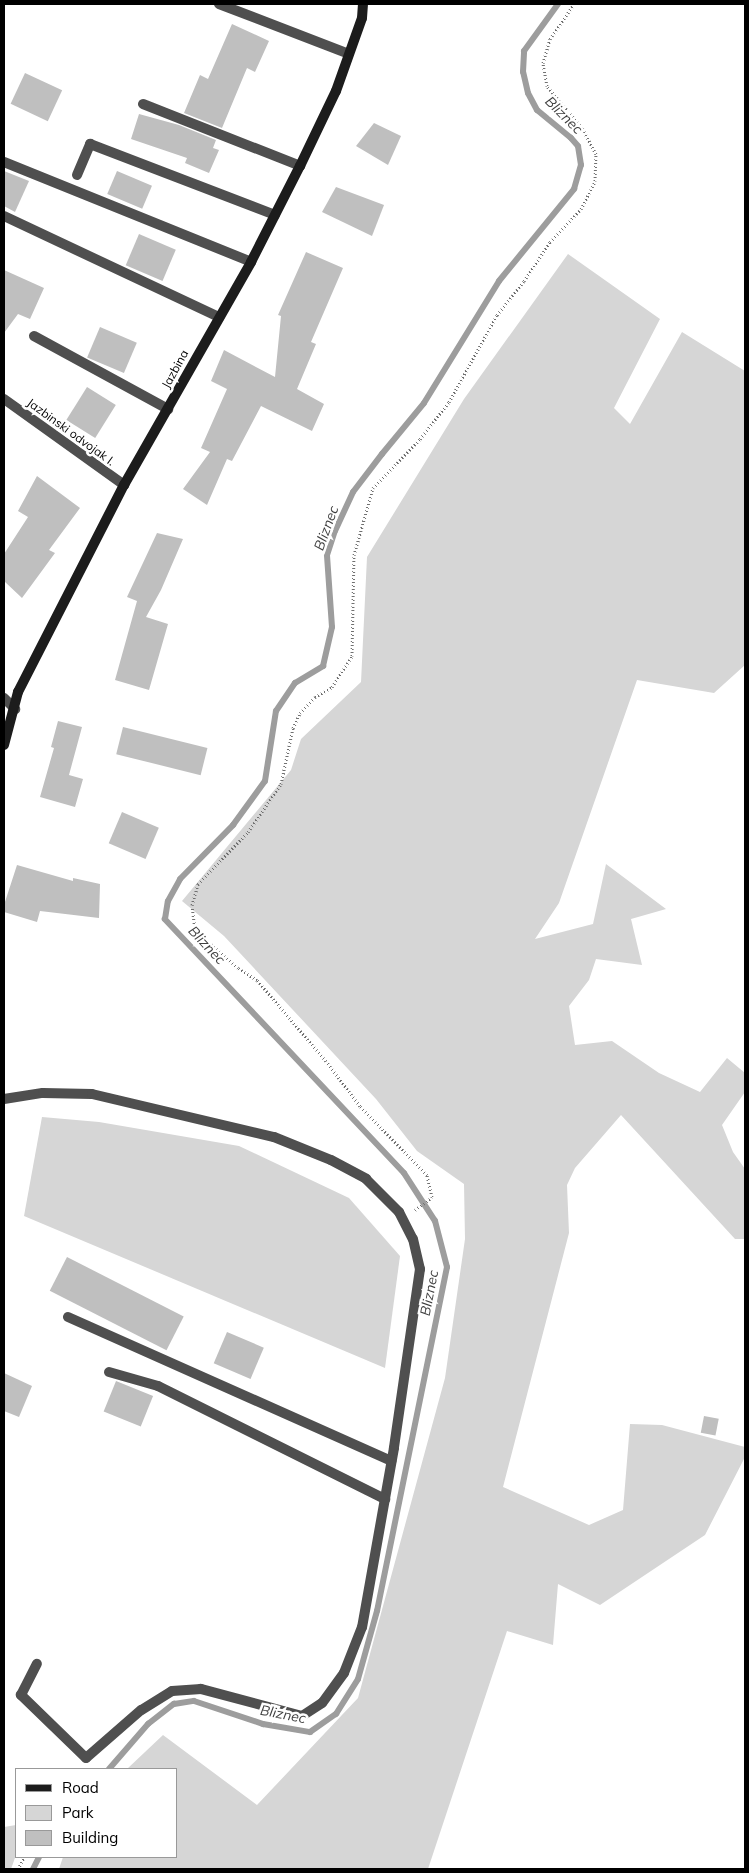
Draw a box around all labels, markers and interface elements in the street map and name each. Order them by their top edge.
water label: Bliznec [542,93,586,137]
street label: Jazbina [159,347,191,391]
street label: Jazbinski odvojak I. [24,395,118,469]
water label: Bliznec [310,503,342,553]
water label: Bliznec [185,922,229,968]
water label: Bliznec [416,1269,442,1317]
water label: Bliznec [259,1701,307,1727]
legend [15,1768,178,1858]
text: Road [62,1778,99,1797]
text: Park [62,1803,94,1822]
text: Building [62,1828,118,1847]

